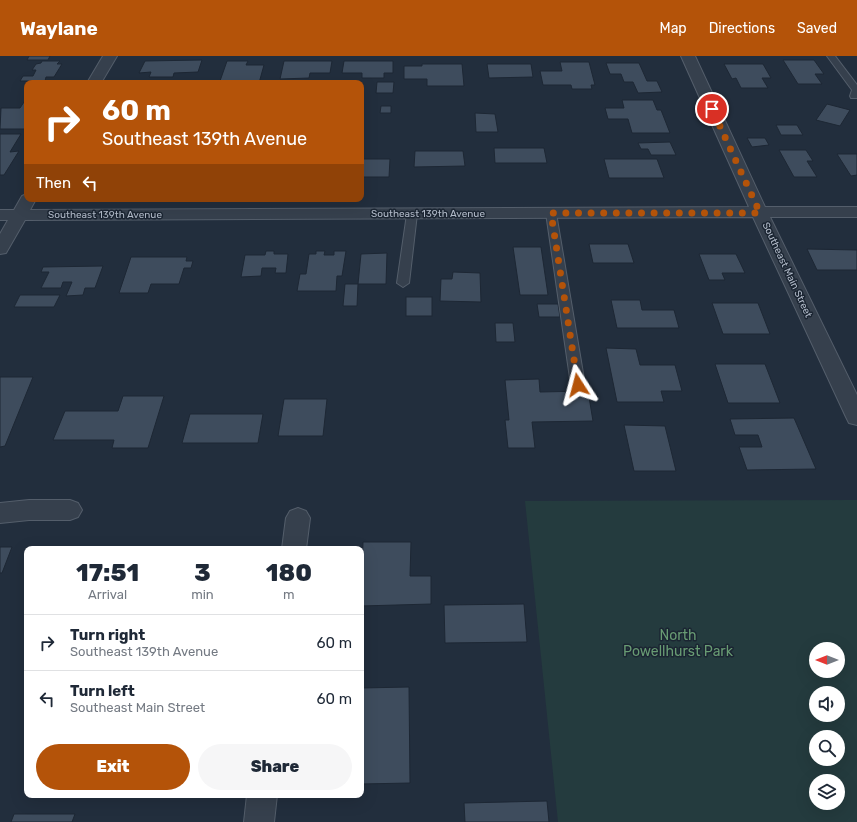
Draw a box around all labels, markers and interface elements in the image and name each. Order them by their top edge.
text: Waylane [20,17,98,40]
text: Map [660,20,687,37]
text: Directions [709,20,775,37]
text: Saved [797,20,837,37]
pin [695,92,729,126]
text: 60 m [102,94,171,127]
icon: right [36,96,88,148]
icon: arrive [701,98,723,120]
text: Southeast 139th Avenue [102,128,307,150]
icon: left [79,172,101,194]
text: Then [36,174,71,192]
street label: Southeast 139th Avenue [371,208,485,220]
street label: Southeast 139th Avenue [48,209,162,221]
street label: Southeast Main Street [760,220,814,320]
position arrow [557,364,599,406]
text: 17:51 [76,559,139,587]
text: 3 [194,559,211,587]
text: 180 [266,559,312,587]
text: Arrival [88,587,127,602]
text: min [191,587,214,602]
text: m [283,587,295,602]
text: Turn right [70,626,145,644]
park label: North Powellhurst Park [623,627,734,660]
icon: right [36,632,58,654]
text: 60 m [316,634,352,652]
north arrow [809,642,845,678]
map controls [809,642,845,810]
text: Southeast 139th Avenue [70,644,218,659]
text: Turn left [70,682,135,700]
button: sound [809,686,845,722]
icon: left [36,688,58,710]
text: 60 m [316,690,352,708]
text: Southeast Main Street [70,700,205,715]
button: search [809,730,845,766]
button: Exit [36,744,190,790]
button: Share [198,744,352,790]
button: layers [809,774,845,810]

